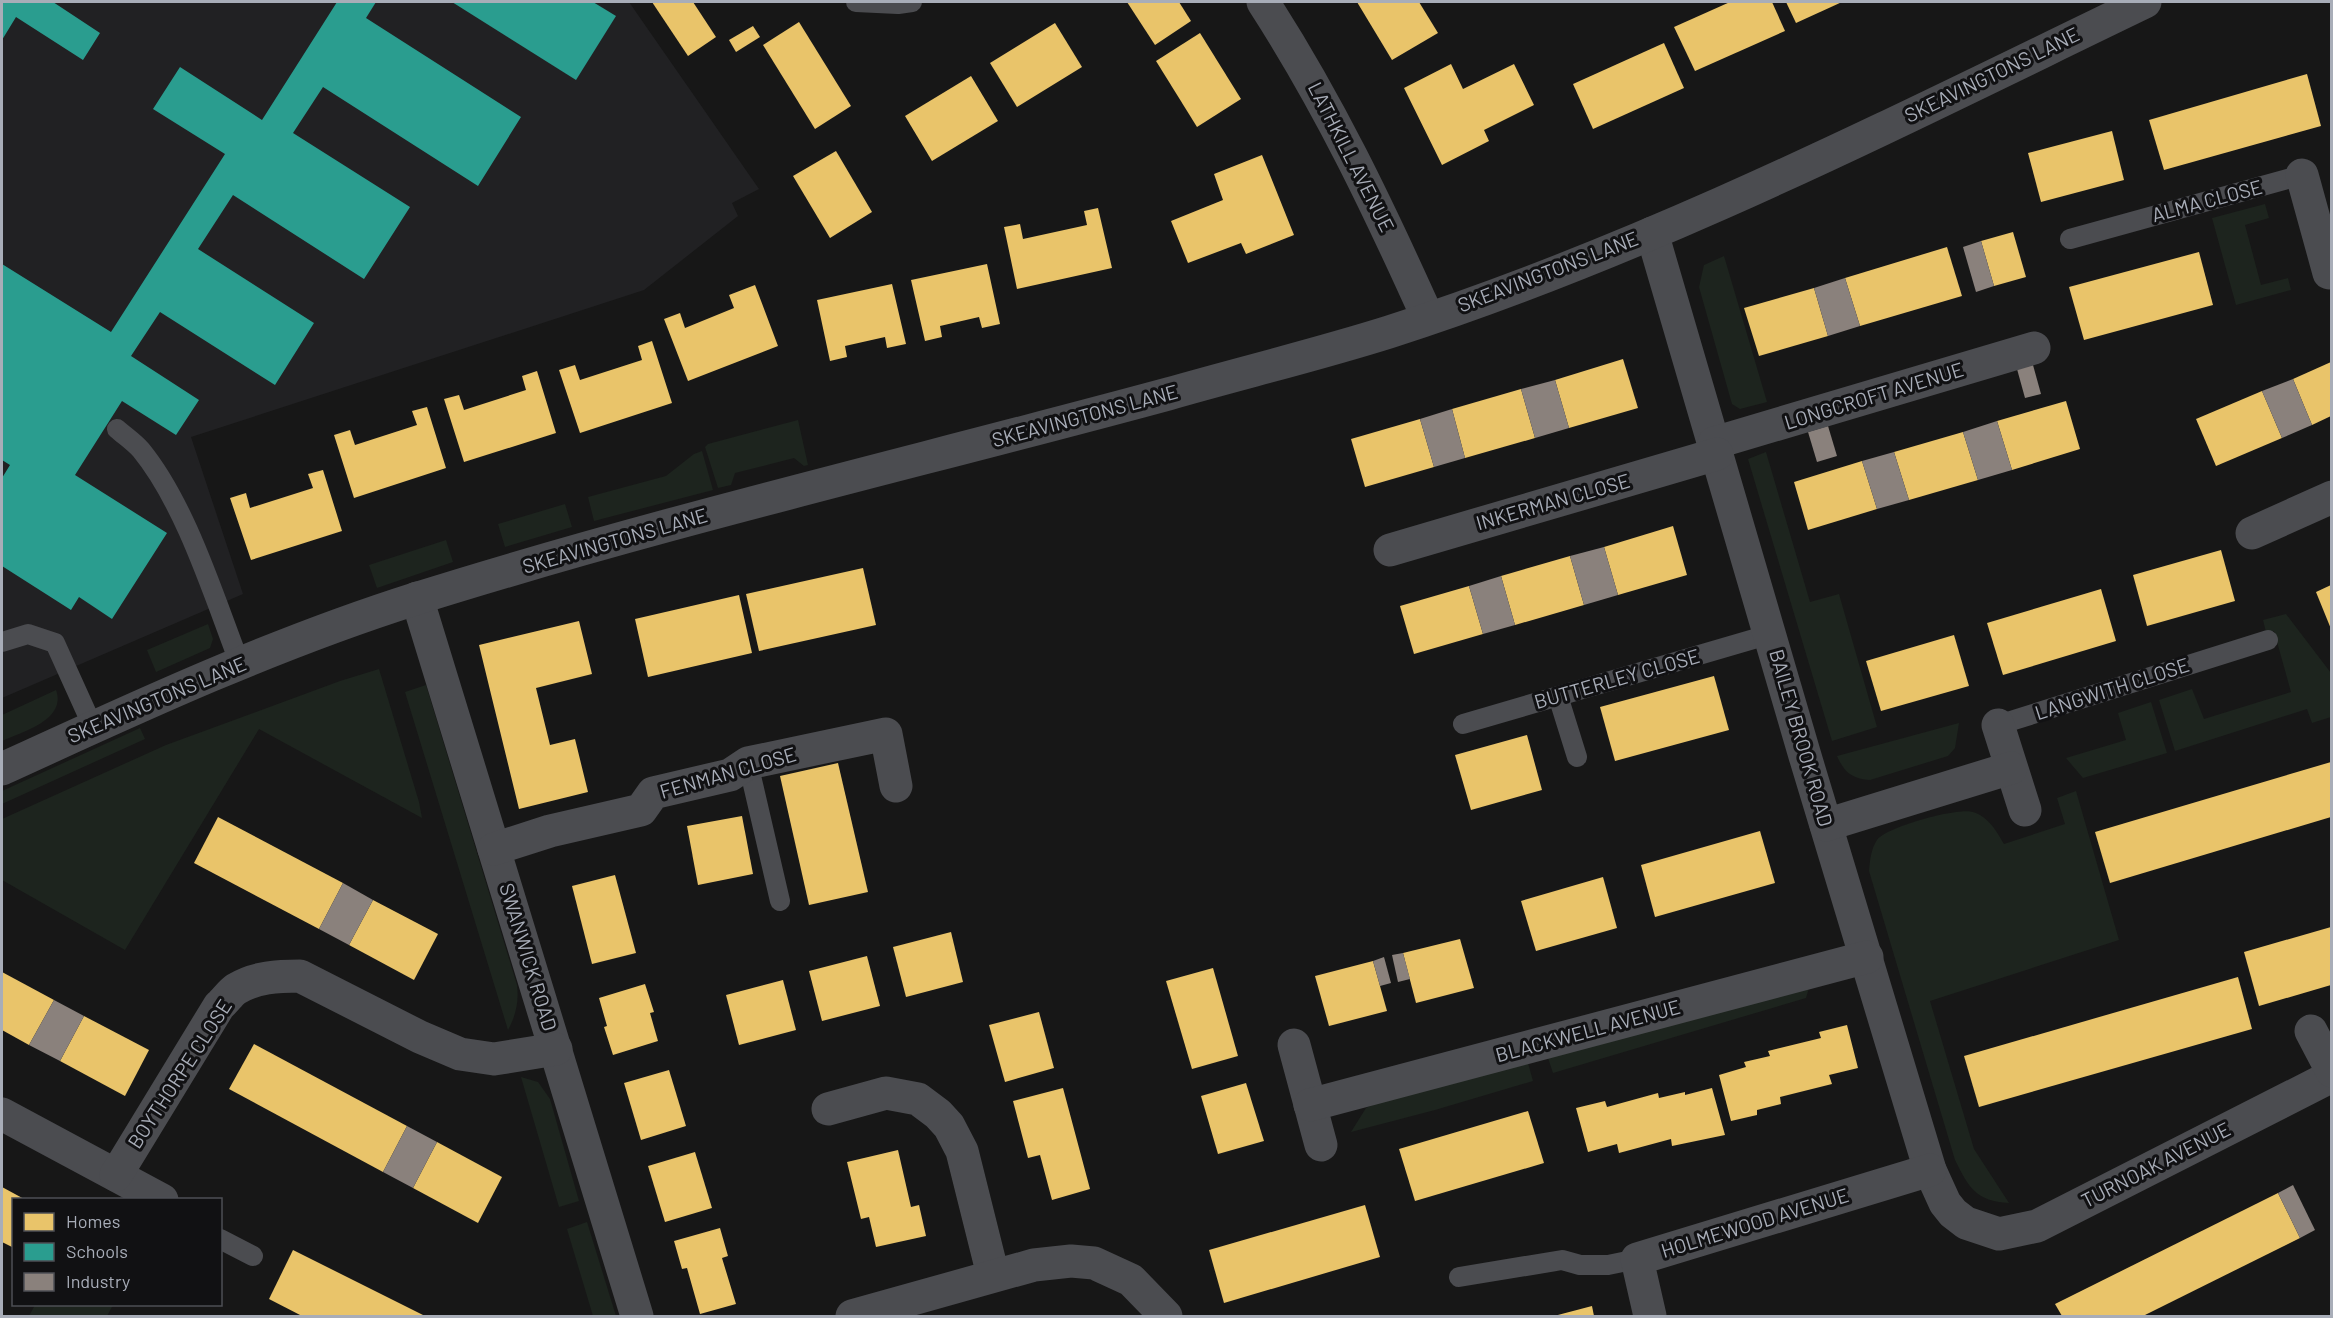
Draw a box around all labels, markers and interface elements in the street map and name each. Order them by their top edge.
street label: SKEAVINGTONS LANE [1900,21,2083,127]
street label: LATHKILL AVENUE [1304,78,1400,235]
street label: ALMA CLOSE [2149,174,2265,226]
street label: SKEAVINGTONS LANE [1454,226,1641,317]
street label: LONGCROFT AVENUE [1781,356,1966,434]
street label: SKEAVINGTONS LANE [989,379,1180,451]
street label: INKERMAN CLOSE [1473,468,1632,534]
street label: SKEAVINGTONS LANE [519,502,710,578]
street label: BUTTERLEY CLOSE [1531,643,1702,713]
street label: BAILEY BROOK ROAD [1765,646,1839,829]
street label: SKEAVINGTONS LANE [64,651,249,748]
street label: LANGWITH CLOSE [2031,652,2192,724]
street label: FENMAN CLOSE [657,741,799,803]
street label: SWANWICK ROAD [495,880,563,1033]
street label: BOYTHORPE CLOSE [122,994,236,1152]
street label: BLACKWELL AVENUE [1493,994,1683,1066]
street label: TURNOAK AVENUE [2077,1116,2234,1212]
street label: HOLMEWOOD AVENUE [1658,1182,1852,1262]
legend [12,1198,222,1306]
text: Homes [66,1210,120,1232]
text: Schools [66,1240,128,1262]
text: Industry [66,1270,130,1292]

